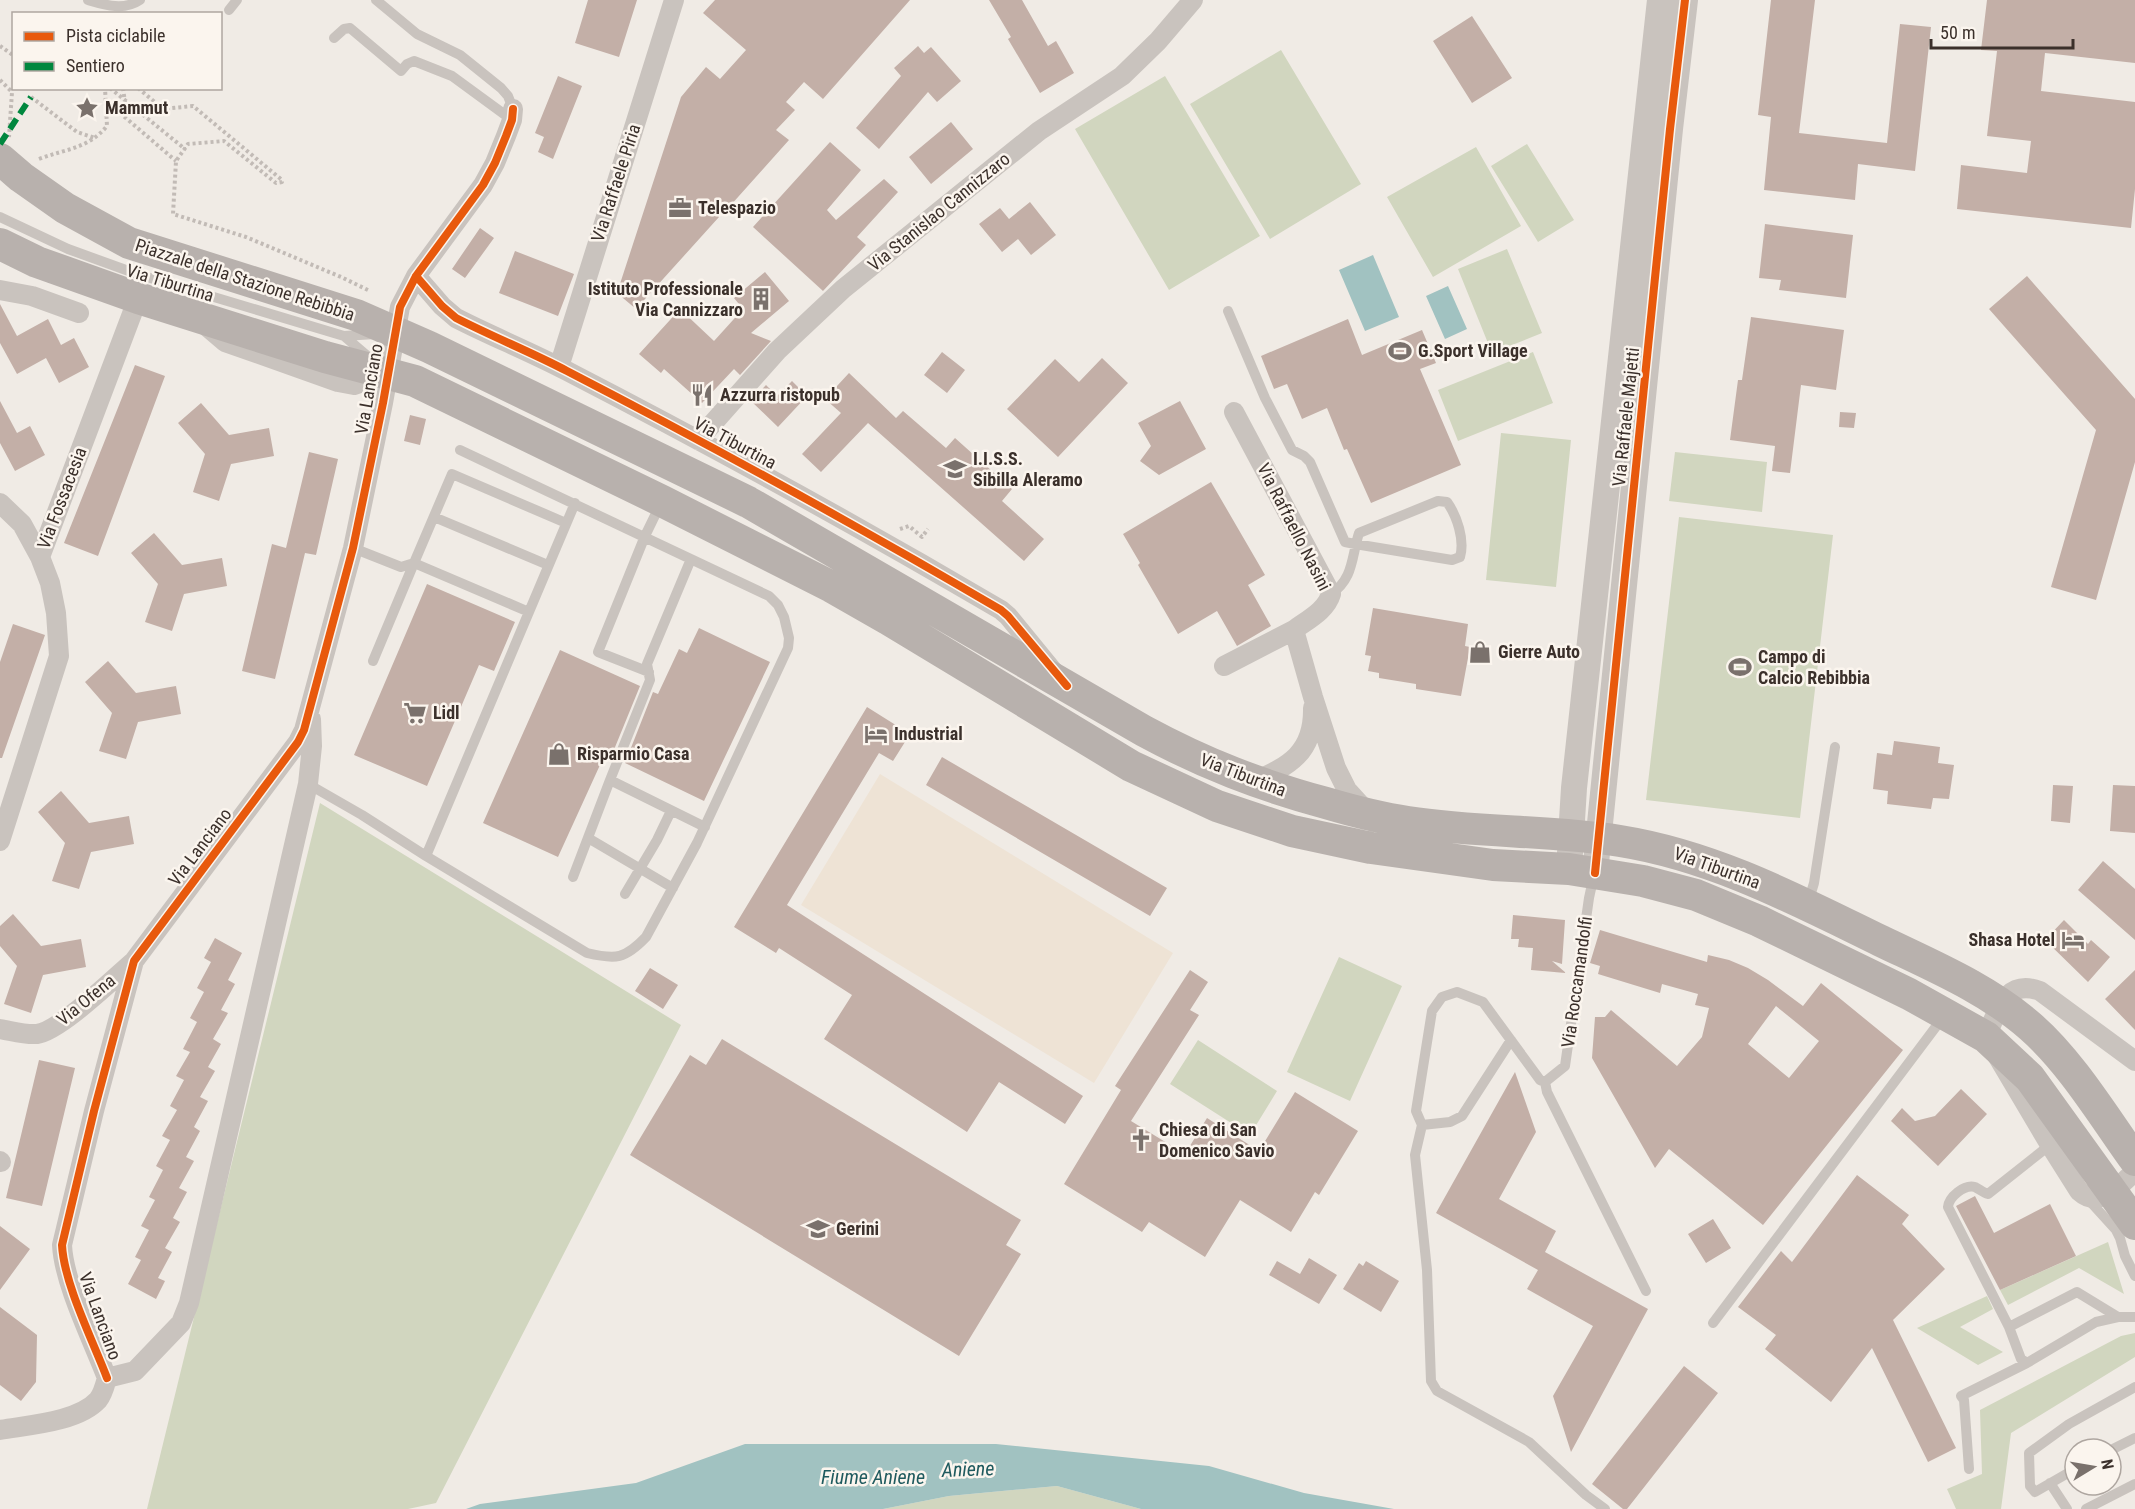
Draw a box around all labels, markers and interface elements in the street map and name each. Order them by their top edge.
legend [12,12,222,90]
scale bar [1931,12,2074,50]
text: 50 m [1940,22,1975,43]
text: Pista ciclabile [66,25,165,46]
text: Sentiero [66,55,125,76]
place icon: Mammut [74,95,100,121]
place label: Mammut [105,97,169,118]
street label: Via Raffaele Piria [587,121,644,244]
street label: Via Stanislao Cannizzaro [864,148,1014,275]
office icon: Telespazio [667,195,693,221]
place label: Telespazio [698,197,776,218]
street label: Piazzale della Stazione Rebibbia [133,234,357,325]
street label: Via Tiburtina [124,259,216,306]
place label: Istituto Professionale Via Cannizzaro [588,278,743,320]
building icon: Istituto Professionale Via Cannizzaro [748,286,774,312]
sports icon: G.Sport Village [1387,338,1413,364]
place label: G.Sport Village [1418,340,1528,361]
street label: Via Lanciano [350,342,387,436]
street label: Via Raffaele Majetti [1608,346,1643,488]
restaurant icon: Azzurra ristopub [689,382,715,408]
place label: Azzurra ristopub [720,384,840,405]
street label: Via Tiburtina [690,412,780,473]
street label: Via Fossacesia [33,444,91,552]
place label: I.I.S.S. Sibilla Aleramo [973,448,1083,490]
school or university icon: I.I.S.S. Sibilla Aleramo [942,456,968,482]
street label: Via Raffaello Nasini [1253,460,1336,594]
shop icon: Gierre Auto [1467,639,1493,665]
place label: Gierre Auto [1498,641,1580,662]
place label: Campo di Calcio Rebibbia [1758,646,1870,688]
sports icon: Campo di Calcio Rebibbia [1727,654,1753,680]
supermarket icon: Lidl [402,700,428,726]
place label: Lidl [433,702,460,723]
hotel icon: Industrial [863,721,889,747]
place label: Industrial [894,723,963,744]
shop icon: Risparmio Casa [546,741,572,767]
place label: Risparmio Casa [577,743,689,764]
street label: Via Tiburtina [1197,749,1289,801]
street label: Via Lanciano [164,804,236,890]
street label: Via Tiburtina [1671,842,1763,893]
street label: Via Roccamandolfi [1557,915,1596,1049]
hotel icon: Shasa Hotel [2060,927,2086,953]
place label: Shasa Hotel [1968,929,2055,950]
street label: Via Ofena [52,970,119,1030]
place label: Chiesa di San Domenico Savio [1159,1119,1275,1161]
church icon: Chiesa di San Domenico Savio [1128,1127,1154,1153]
school or university icon: Gerini [805,1216,831,1242]
place label: Gerini [836,1218,879,1239]
street label: Via Lanciano [75,1269,126,1363]
north arrow [2063,1437,2123,1497]
water label: Aniene [940,1456,995,1482]
text: N [2097,1458,2117,1471]
water label: Fiume Aniene [821,1465,925,1489]

